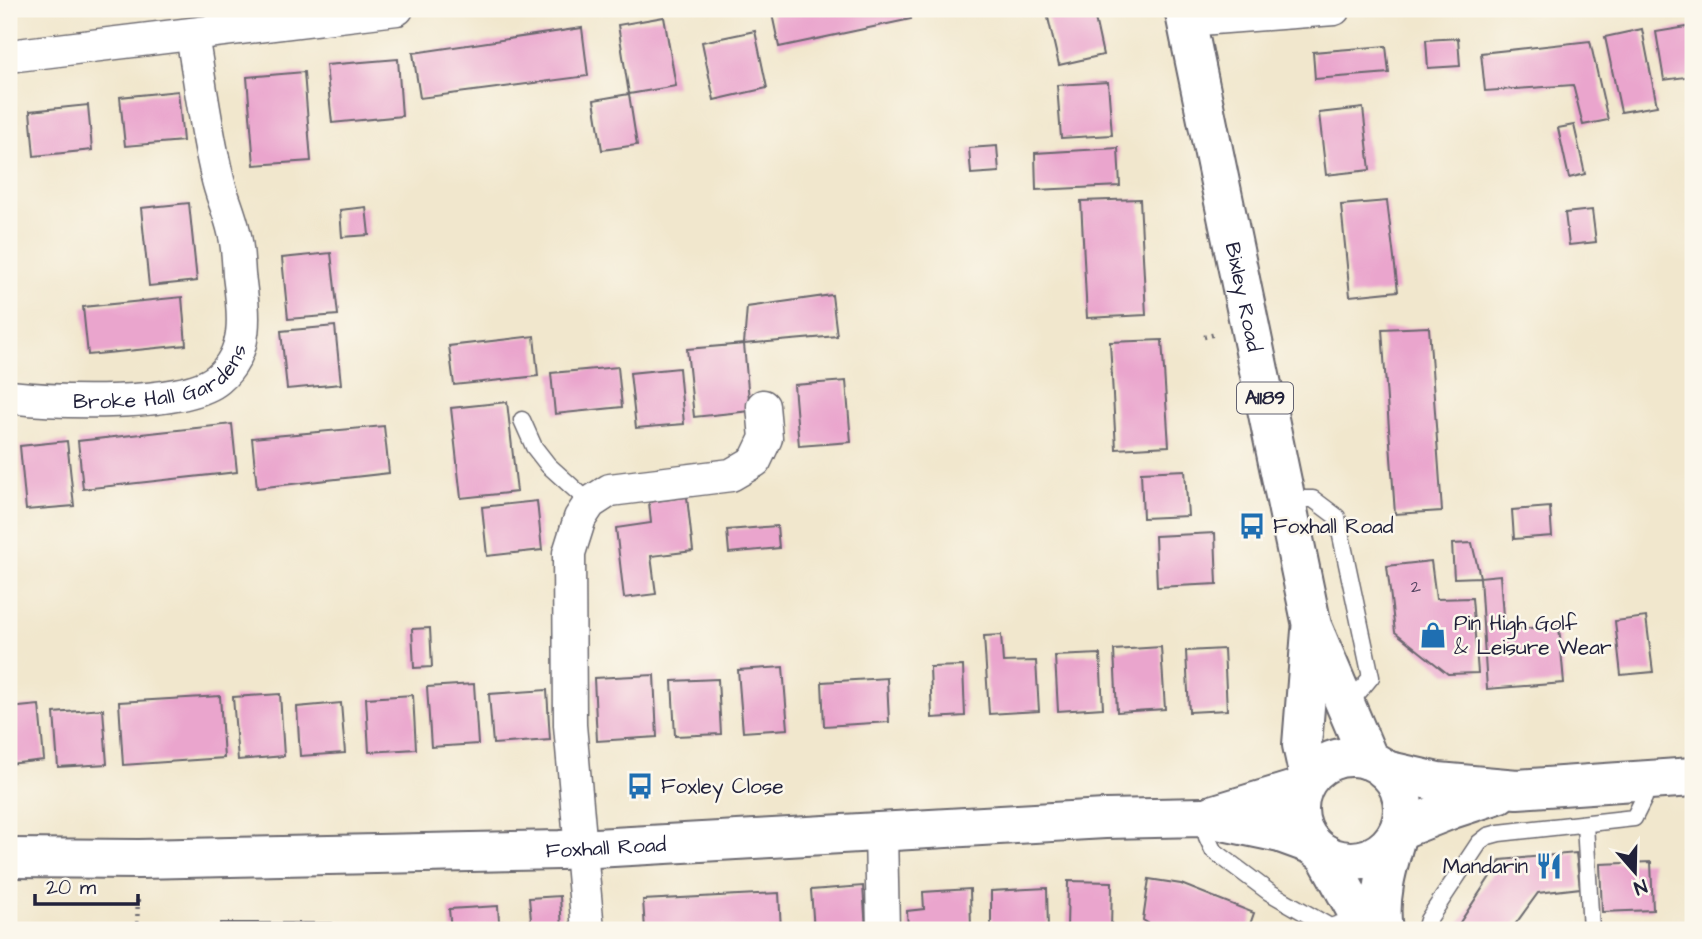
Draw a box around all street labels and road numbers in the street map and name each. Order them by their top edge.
street label: Bixley Road [1218,240,1269,354]
street label: Broke Hall Gardens [73,340,254,416]
road number: A1189 [1237,382,1293,414]
street label: Foxhall Road [545,829,667,865]

